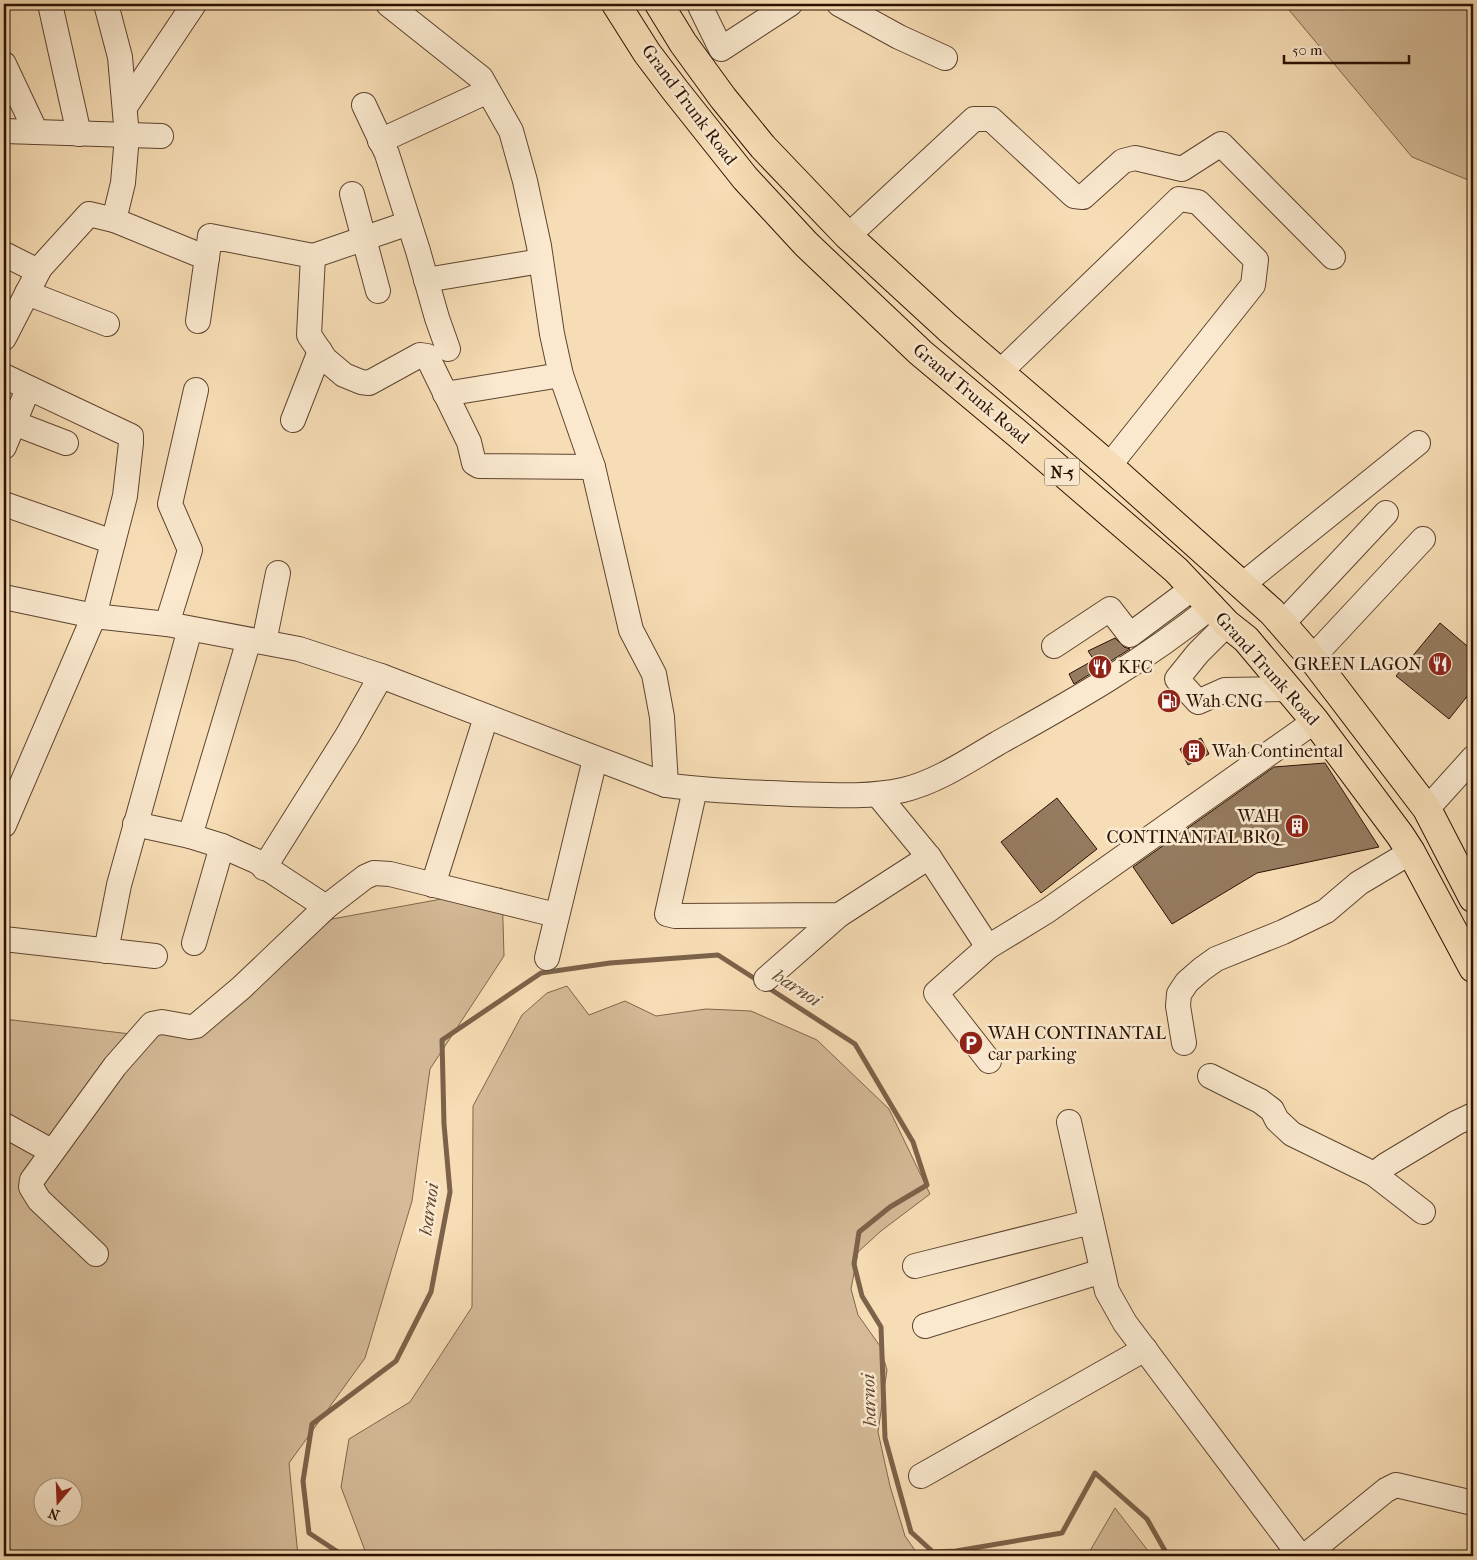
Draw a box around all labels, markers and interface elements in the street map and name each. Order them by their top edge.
scale bar [1284,32,1410,64]
street label: Grand Trunk Road [637,41,741,169]
text: 50 m [1292,41,1323,59]
street label: Grand Trunk Road [909,339,1034,449]
road number: N-5 [1044,458,1080,486]
street label: Grand Trunk Road [1211,608,1324,730]
restaurant icon: GREEN LAGON [1427,651,1453,677]
restaurant icon: KFC [1087,654,1113,680]
place label: GREEN LAGON [1294,654,1422,675]
place label: KFC [1118,657,1153,678]
fuel station icon: Wah CNG [1156,688,1182,714]
place label: Wah CNG [1185,691,1263,712]
building icon: Wah Continental [1181,738,1207,764]
place label: Wah Continental [1211,741,1343,762]
place label: WAH CONTINANTAL BRQ [1106,806,1286,848]
building icon: WAH CONTINANTAL BRQ [1284,813,1310,839]
water label: harnoi [768,964,826,1012]
place label: WAH CONTINANTAL car parking [987,1023,1166,1065]
parking icon: WAH CONTINANTAL car parking [958,1030,984,1056]
water label: harnoi [414,1180,444,1237]
water label: harnoi [857,1372,881,1427]
north arrow [32,1478,82,1528]
text: N [46,1504,62,1524]

